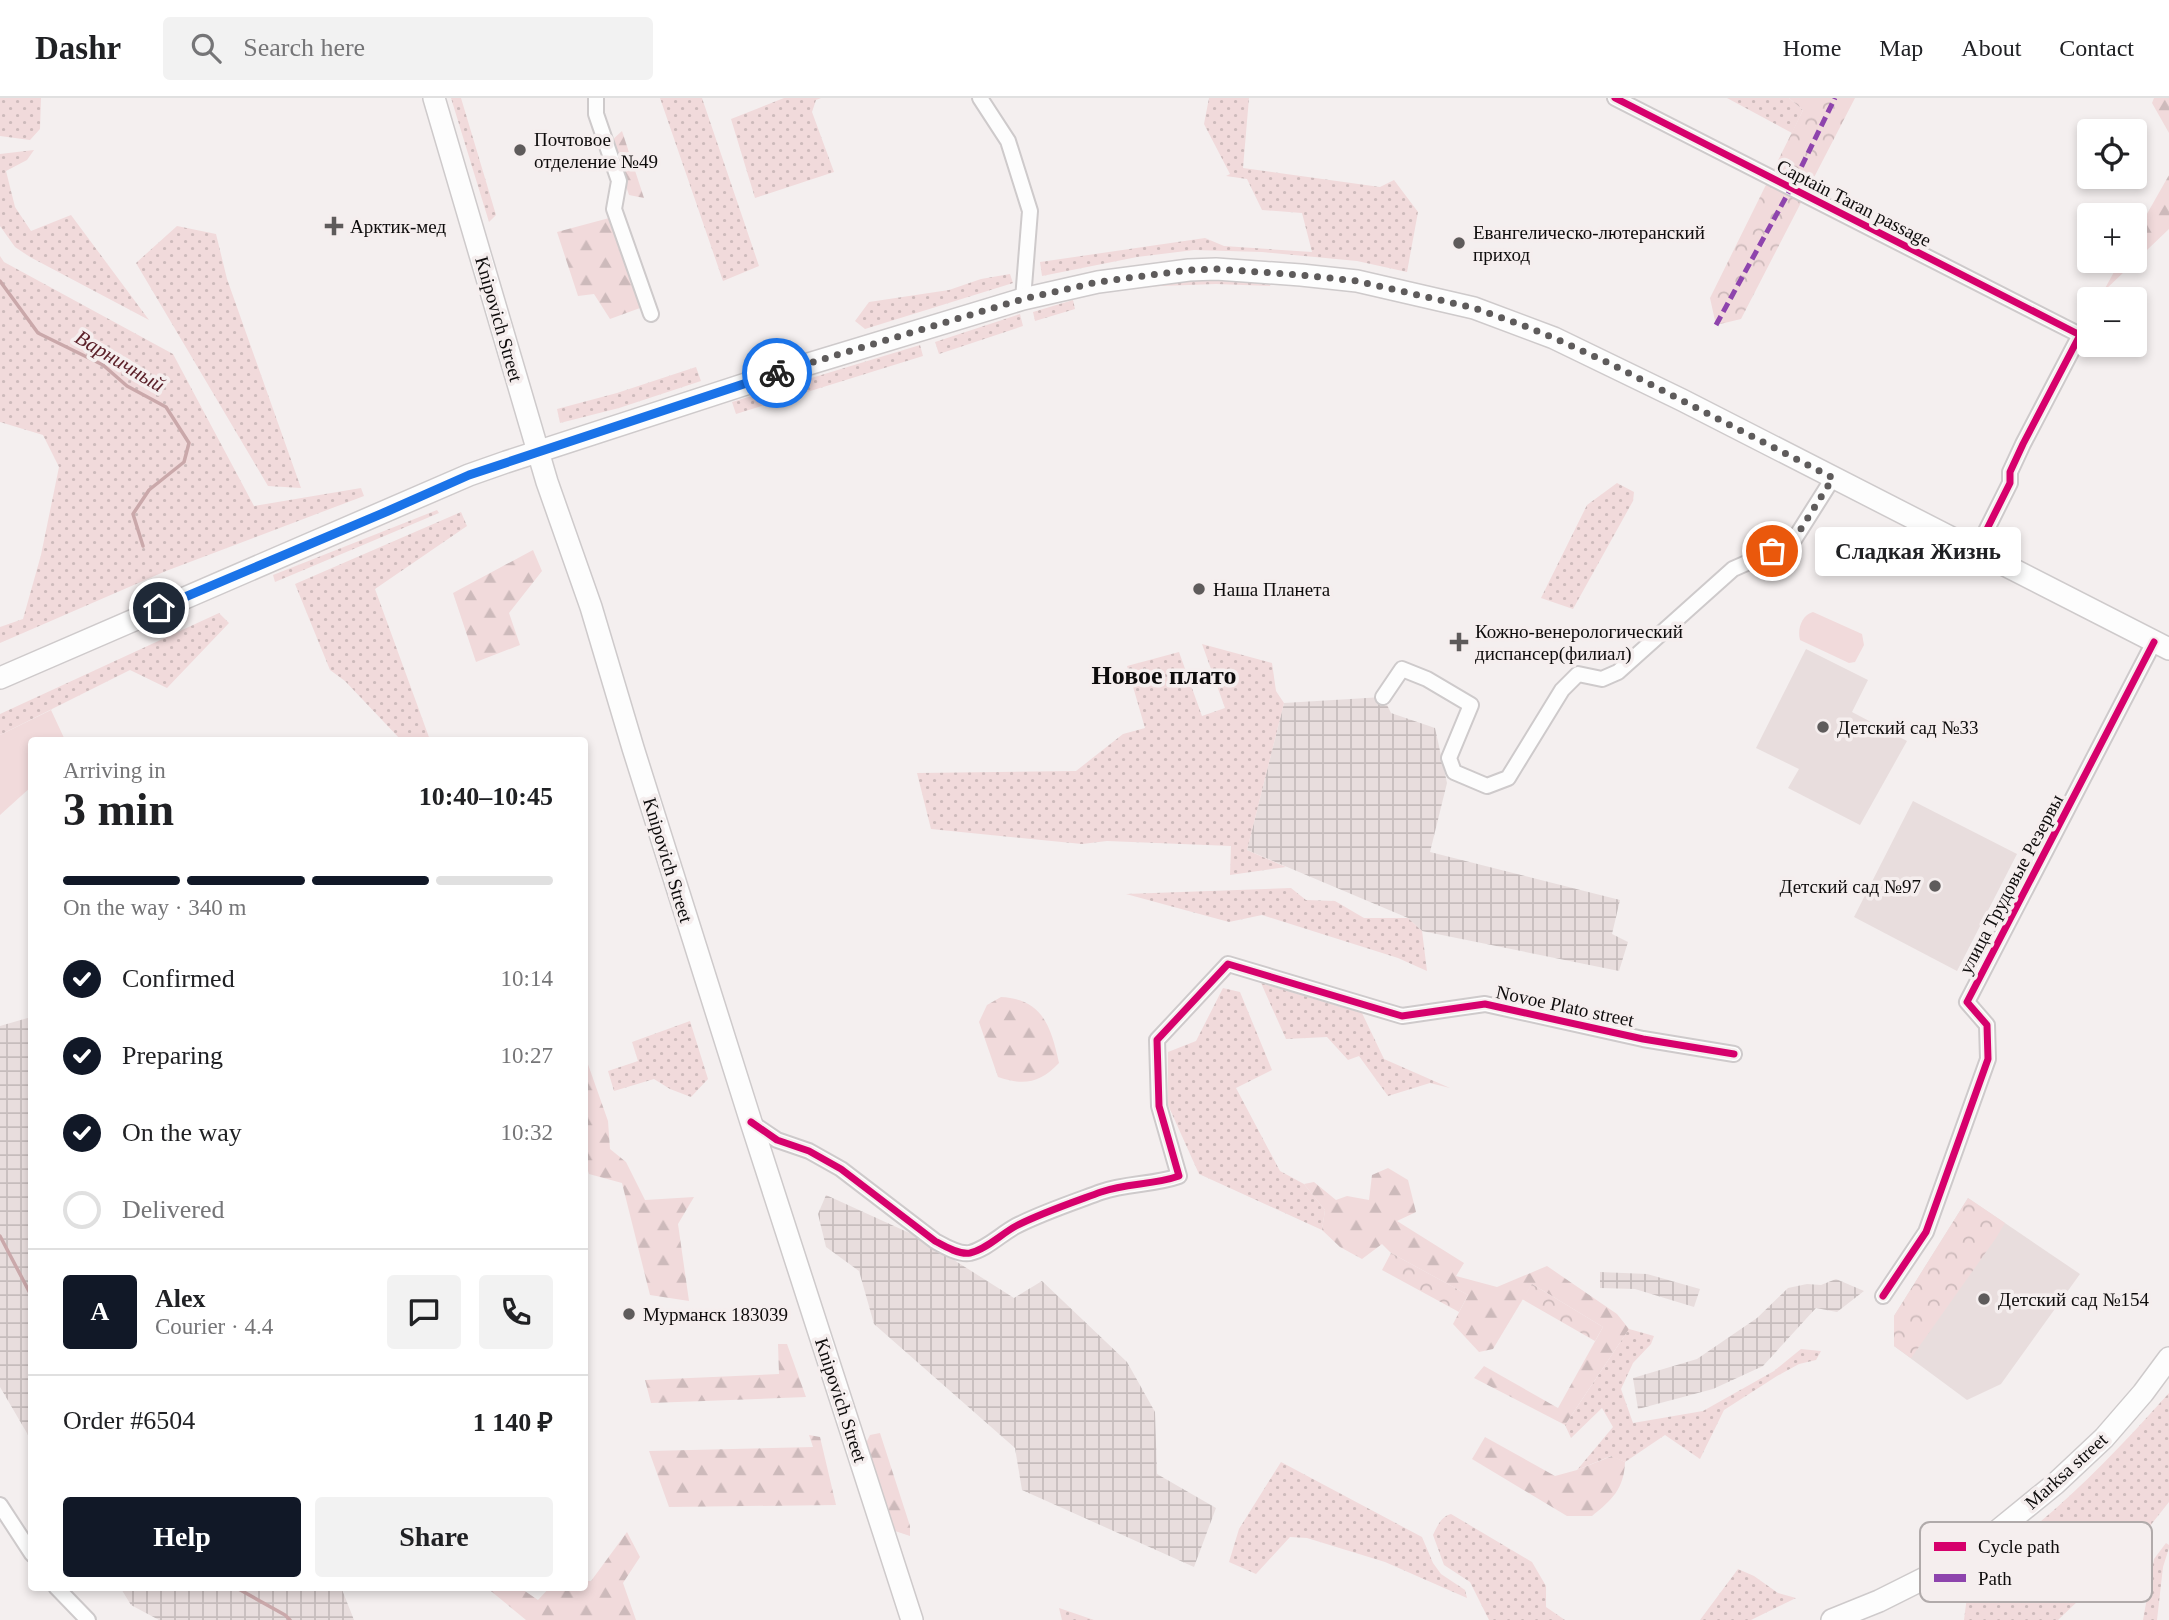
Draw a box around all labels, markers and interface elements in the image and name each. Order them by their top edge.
search box [163,17,653,80]
icon: search [187,29,225,67]
text: Dashr [35,30,121,66]
text: Search here [243,33,365,62]
text: Home [1783,35,1841,61]
text: Map [1879,35,1923,61]
text: About [1961,35,2021,61]
text: Contact [2059,35,2134,61]
map controls [2077,119,2147,357]
button: locate [2077,119,2147,189]
place label: Почтовое отделение №49 [534,129,658,172]
marker: Почтовое отделение №49 [512,142,528,158]
street label: Captain Taran passage [1773,155,1935,251]
button: + [2077,203,2147,273]
marker: Арктик-мед [324,216,344,236]
place label: Арктик-мед [350,216,446,237]
place label: Евангелическо-лютеранский приход [1473,222,1705,265]
marker: Евангелическо-лютеранский приход [1451,235,1467,251]
street label: Knipovich Street [471,254,527,385]
button: − [2077,287,2147,357]
water label: Варничный [71,325,169,397]
courier [742,338,812,408]
icon: bike [758,354,796,392]
pin [1742,521,1802,581]
callout: Сладкая Жизнь [1814,526,2020,575]
icon: bag [1753,532,1791,570]
text: Сладкая Жизнь [1835,539,2001,564]
pin [129,578,189,638]
place label: Наша Планета [1213,579,1331,600]
marker: Наша Планета [1191,581,1207,597]
icon: home [140,589,178,627]
place label: Кожно-венерологический диспансер(филиал) [1475,621,1683,665]
marker: Кожно-венерологический диспансер(филиал) [1449,632,1469,652]
district label: Новое плато [1092,661,1236,690]
place label: Детский сад №33 [1837,717,1979,738]
marker: Детский сад №33 [1815,719,1831,735]
text: Arriving in [63,758,166,783]
text: 10:40–10:45 [419,782,553,811]
text: 3 min [63,784,174,835]
street label: улица Трудовые Резервы [1955,790,2067,977]
street label: Knipovich Street [639,795,697,926]
place label: Детский сад №97 [1779,876,1921,897]
marker: Детский сад №97 [1927,878,1943,894]
text: On the way · 340 m [63,895,246,920]
icon: check [63,960,101,998]
text: Confirmed [122,964,235,993]
text: 10:14 [501,966,553,991]
street label: Novoe Plato street [1494,981,1637,1031]
icon: check [63,1037,101,1075]
text: Preparing [122,1041,223,1070]
text: 10:27 [501,1043,553,1068]
icon: check [63,1114,101,1152]
text: On the way [122,1118,242,1147]
text: 10:32 [501,1120,553,1145]
text: Delivered [122,1195,225,1224]
button: chat [387,1275,461,1349]
button: phone [479,1275,553,1349]
text: Alex [155,1284,206,1313]
place label: Детский сад №154 [1998,1289,2150,1310]
marker: Детский сад №154 [1976,1291,1992,1307]
text: A [91,1297,109,1326]
place label: Мурманск 183039 [643,1304,788,1325]
marker: Мурманск 183039 [621,1306,637,1322]
text: Courier · 4.4 [155,1314,273,1339]
street label: Knipovich Street [811,1335,871,1465]
text: Order #6504 [63,1406,195,1435]
text: 1 140 ₽ [473,1408,553,1437]
street label: Marksa street [2021,1428,2112,1513]
button: Help [63,1497,301,1577]
button: Share [315,1497,553,1577]
legend [1920,1522,2152,1602]
text: Cycle path [1978,1536,2060,1557]
text: Path [1978,1568,2012,1589]

